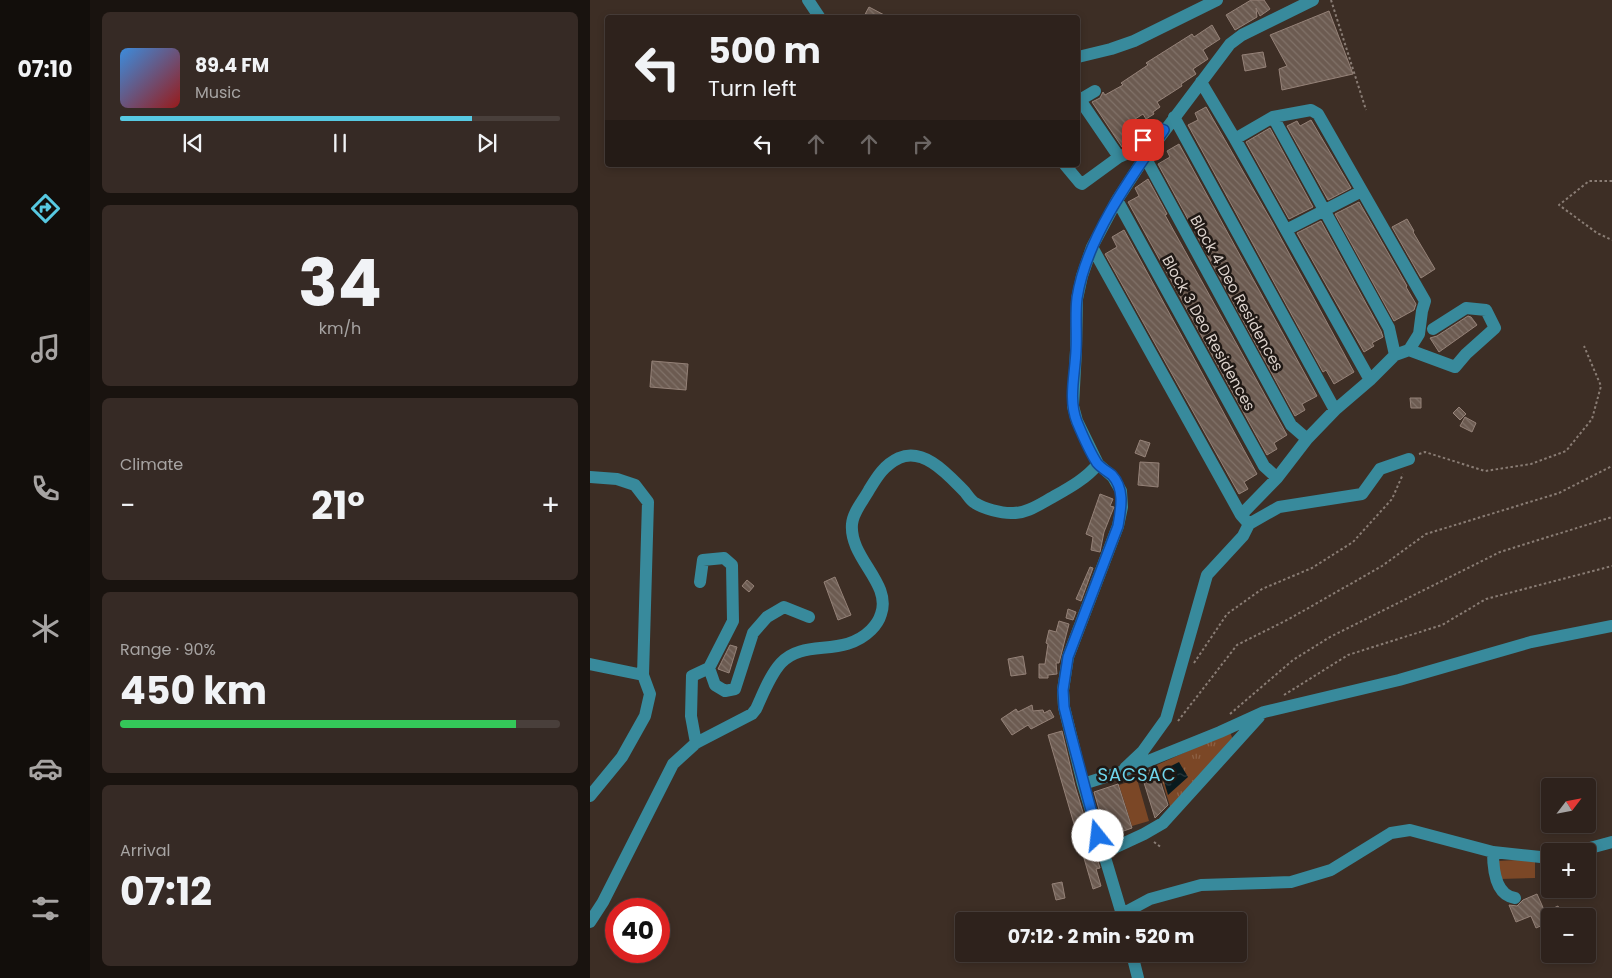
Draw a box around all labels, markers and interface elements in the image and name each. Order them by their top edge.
text: 500 m [708,26,821,75]
icon: left [625,35,690,100]
text: 89.4 FM [195,52,269,79]
text: 07:10 [18,54,72,85]
text: Turn left [708,73,796,104]
text: Music [195,81,241,104]
pin [1122,119,1164,161]
icon: arrive [1129,126,1157,154]
icon: previous [179,129,207,157]
icon: pause [326,129,354,157]
icon: next [473,129,501,157]
icon: left [749,130,777,158]
icon: ahead [802,130,830,158]
icon: ahead [855,130,883,158]
icon: right [908,130,936,158]
icon: directions [28,191,63,226]
street label: Block 4 Deo Residences [1185,211,1289,375]
text: 34 [298,238,382,329]
street label: Block 3 Deo Residences [1157,251,1261,415]
text: km/h [319,317,361,340]
icon: music [28,331,63,366]
text: Climate [120,453,183,476]
icon: phone [28,471,63,506]
text: 21° [311,479,365,532]
text: − [120,486,135,525]
text: + [541,486,560,525]
icon: climate [28,611,63,646]
text: Range · 90% [120,638,216,661]
text: 450 km [120,664,267,717]
icon: car [28,751,63,786]
district label: SACSAC [1097,762,1177,787]
north arrow [1541,778,1596,832]
map controls [1541,778,1596,963]
position arrow [1071,809,1123,861]
text: Arrival [120,839,170,862]
button: + [1541,843,1596,898]
text: 07:12 [120,865,212,918]
icon: filters [28,891,63,926]
speed limit sign: 40 [605,898,670,963]
button: − [1541,908,1596,963]
text: 07:12 · 2 min · 520 m [1008,923,1194,950]

